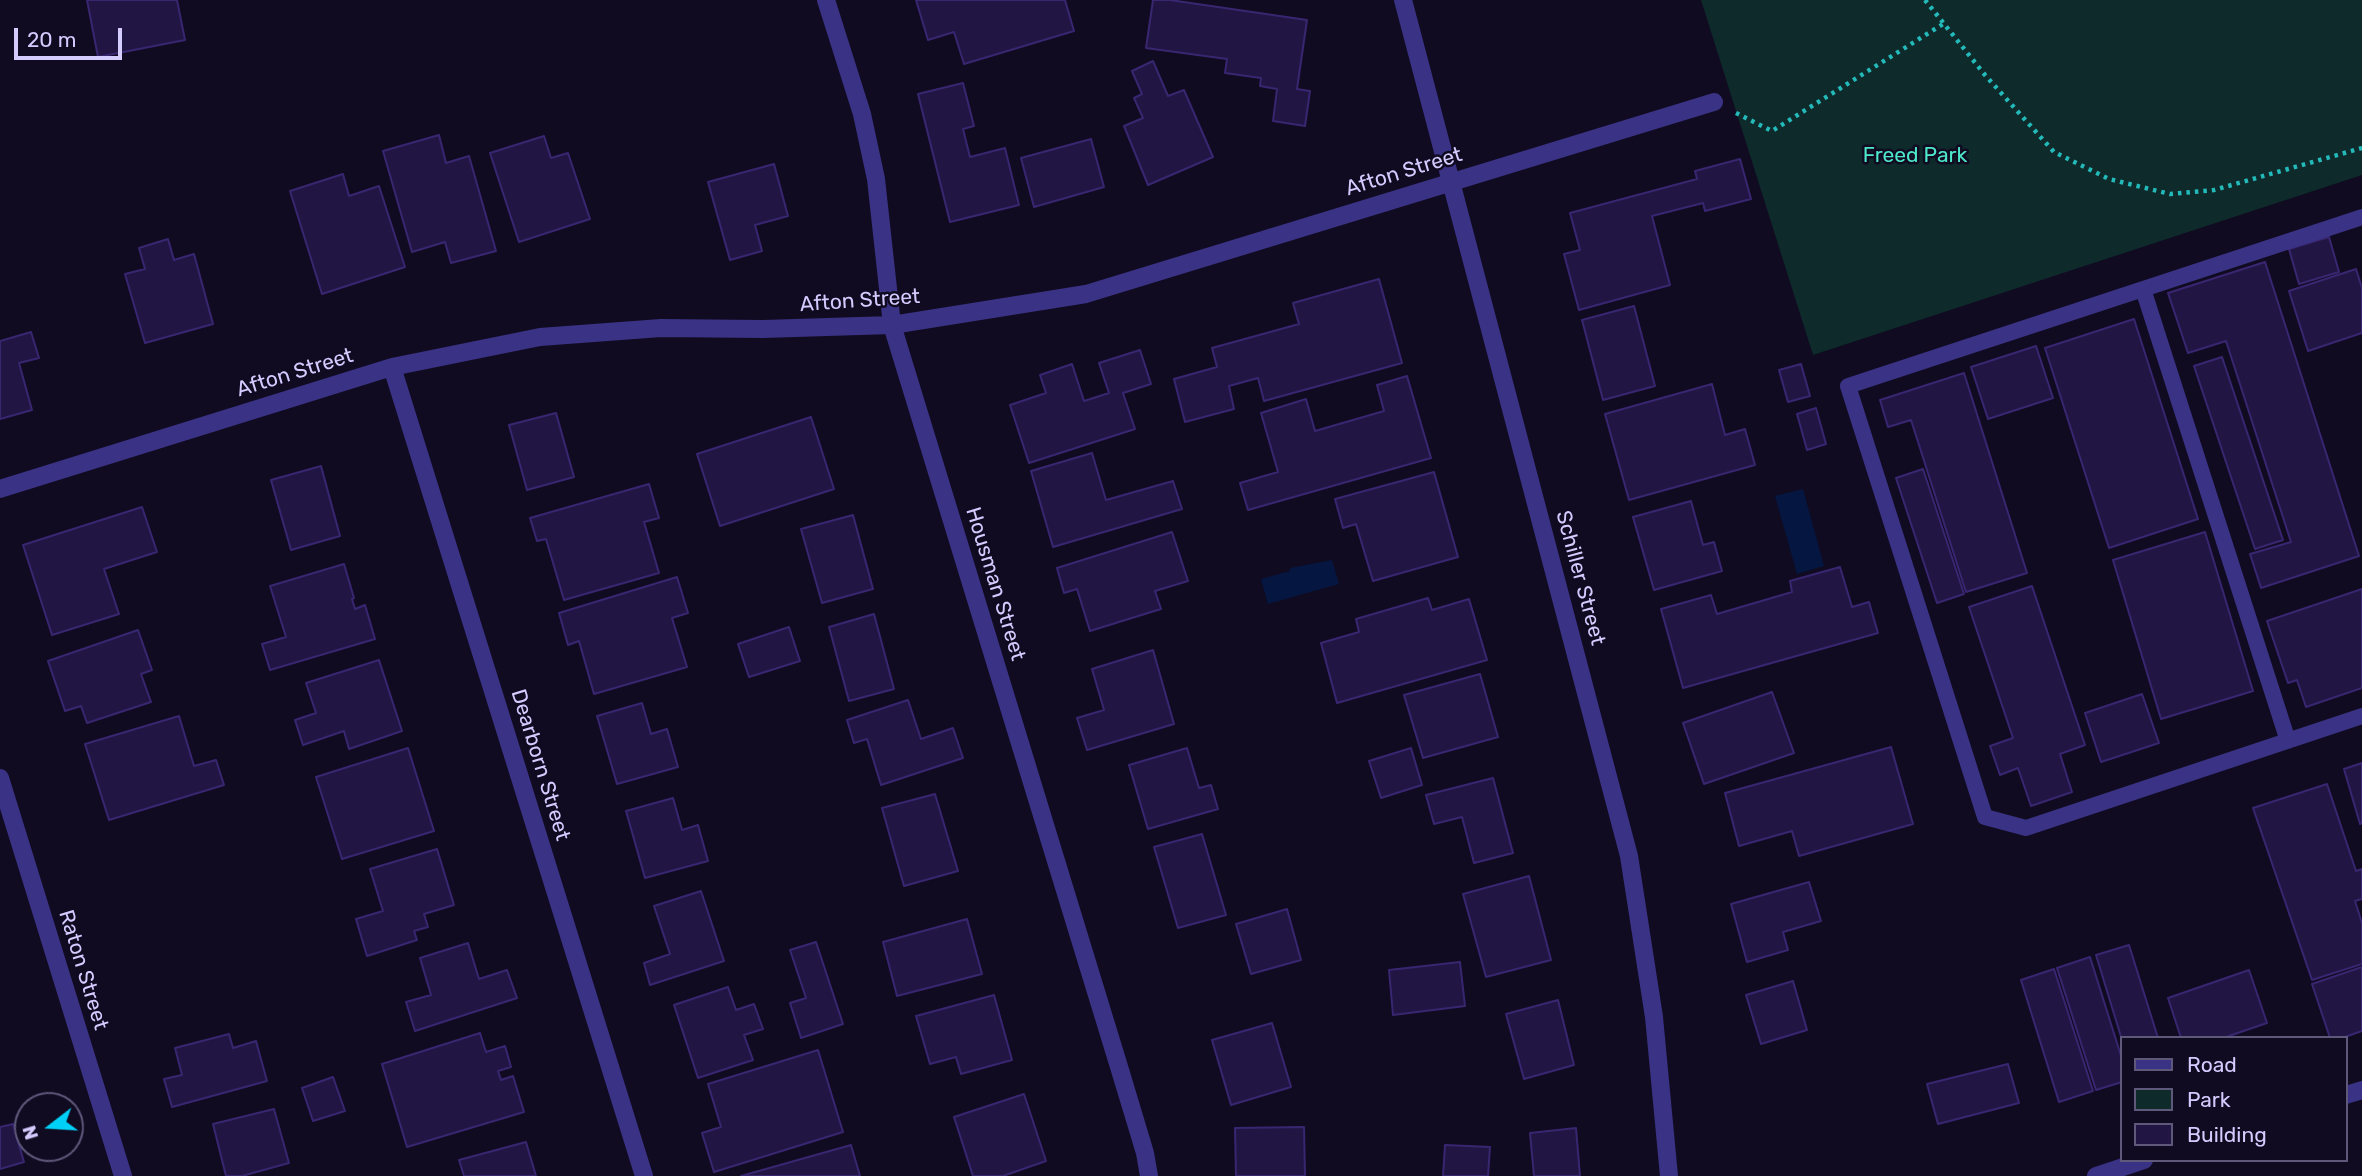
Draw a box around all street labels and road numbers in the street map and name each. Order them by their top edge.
street label: Afton Street [1343,142,1465,202]
street label: Afton Street [799,284,921,318]
street label: Afton Street [234,343,356,403]
street label: Housman Street [960,504,1030,664]
street label: Schiller Street [1550,508,1610,648]
street label: Dearborn Street [505,686,575,844]
street label: Raton Street [53,907,113,1033]

